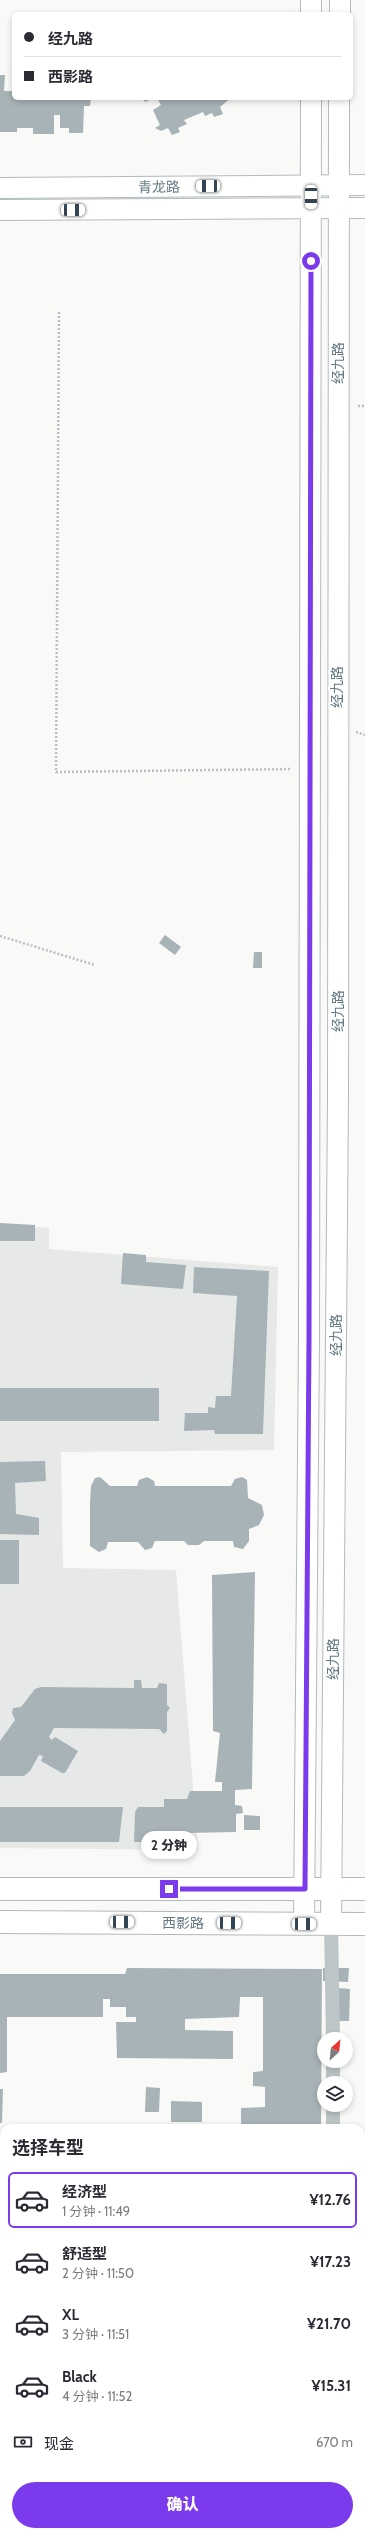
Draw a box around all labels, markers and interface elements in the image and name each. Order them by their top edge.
text: 经九路 [48,30,93,48]
text: 西影路 [48,68,93,86]
street label: 青龙路 [138,178,180,196]
car [196,180,220,192]
car [305,185,317,209]
car [61,204,85,216]
route start [302,252,320,270]
street label: 经九路 [329,342,347,384]
street label: 经九路 [328,666,346,708]
street label: 经九路 [329,990,347,1032]
street label: 经九路 [327,1314,345,1356]
street label: 经九路 [324,1638,342,1680]
callout: 2 分钟 [141,1831,197,1859]
text: 2 分钟 [151,1837,187,1853]
route end [160,1880,178,1898]
street label: 西影路 [162,1914,204,1932]
car [110,1916,134,1928]
car [217,1917,241,1929]
car [292,1918,316,1930]
north arrow [317,2032,353,2068]
map controls [317,2032,353,2112]
button: layers [317,2076,353,2112]
text: 选择车型 [12,2137,84,2159]
icon: car [14,2182,50,2218]
text: 经济型 [62,2183,107,2201]
text: ¥12.76 [309,2191,351,2209]
text: 1 分钟 · 11:49 [62,2203,130,2219]
icon: car [14,2244,50,2280]
text: 舒适型 [62,2245,107,2263]
text: ¥17.23 [310,2253,351,2271]
text: 2 分钟 · 11:50 [62,2265,134,2281]
icon: car [14,2306,50,2342]
text: XL [62,2306,79,2324]
text: ¥21.70 [307,2315,351,2333]
text: 3 分钟 · 11:51 [62,2326,129,2342]
icon: car [14,2368,50,2404]
text: Black [62,2368,97,2386]
text: ¥15.31 [311,2377,351,2395]
text: 4 分钟 · 11:52 [62,2388,132,2404]
icon: cash [12,2431,34,2453]
text: 670 m [316,2434,353,2450]
text: 现金 [44,2435,74,2453]
button: 确认 [12,2482,353,2528]

